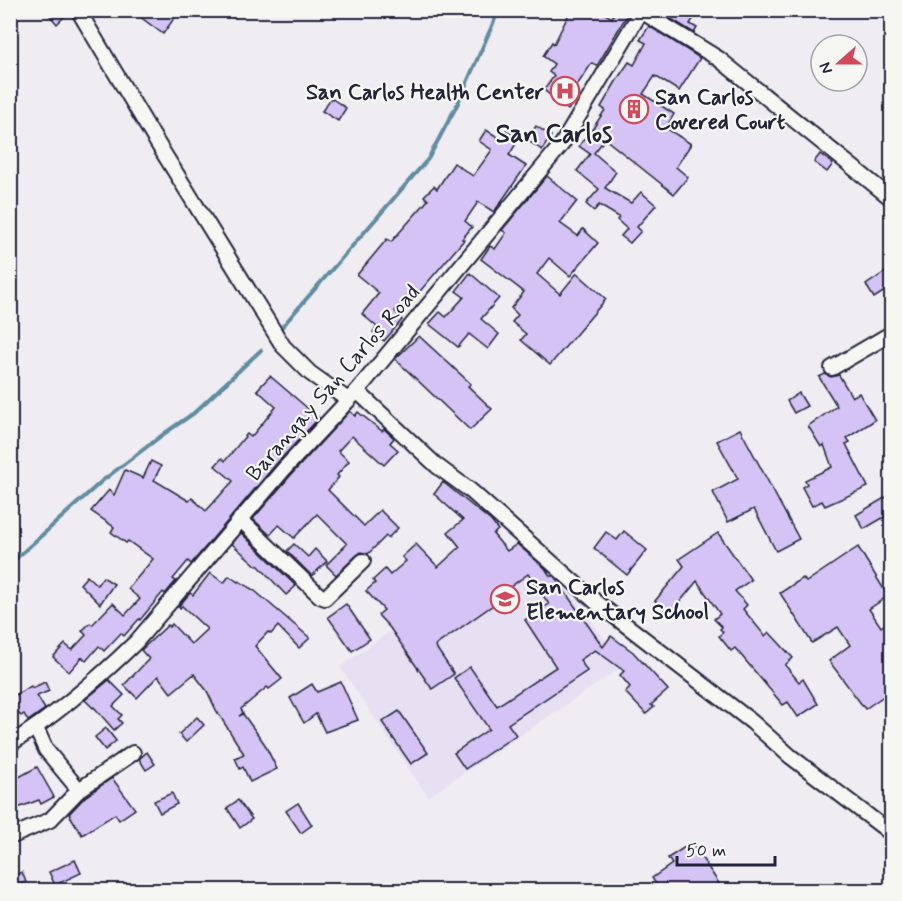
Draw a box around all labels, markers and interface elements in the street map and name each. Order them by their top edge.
north arrow [809,33,869,93]
text: N [815,59,838,77]
hospital icon: San Carlos Health Center [549,75,581,107]
place label: San Carlos Health Center [306,79,545,107]
place label: San Carlos Covered Court [655,84,785,137]
building icon: San Carlos Covered Court [618,93,650,125]
district label: San Carlos [496,118,612,152]
street label: Barangay San Carlos Road [240,279,427,488]
place label: San Carlos Elementary School [526,574,709,627]
school or university icon: San Carlos Elementary School [489,583,521,615]
scale bar [677,829,774,867]
text: 50 m [686,839,726,863]

